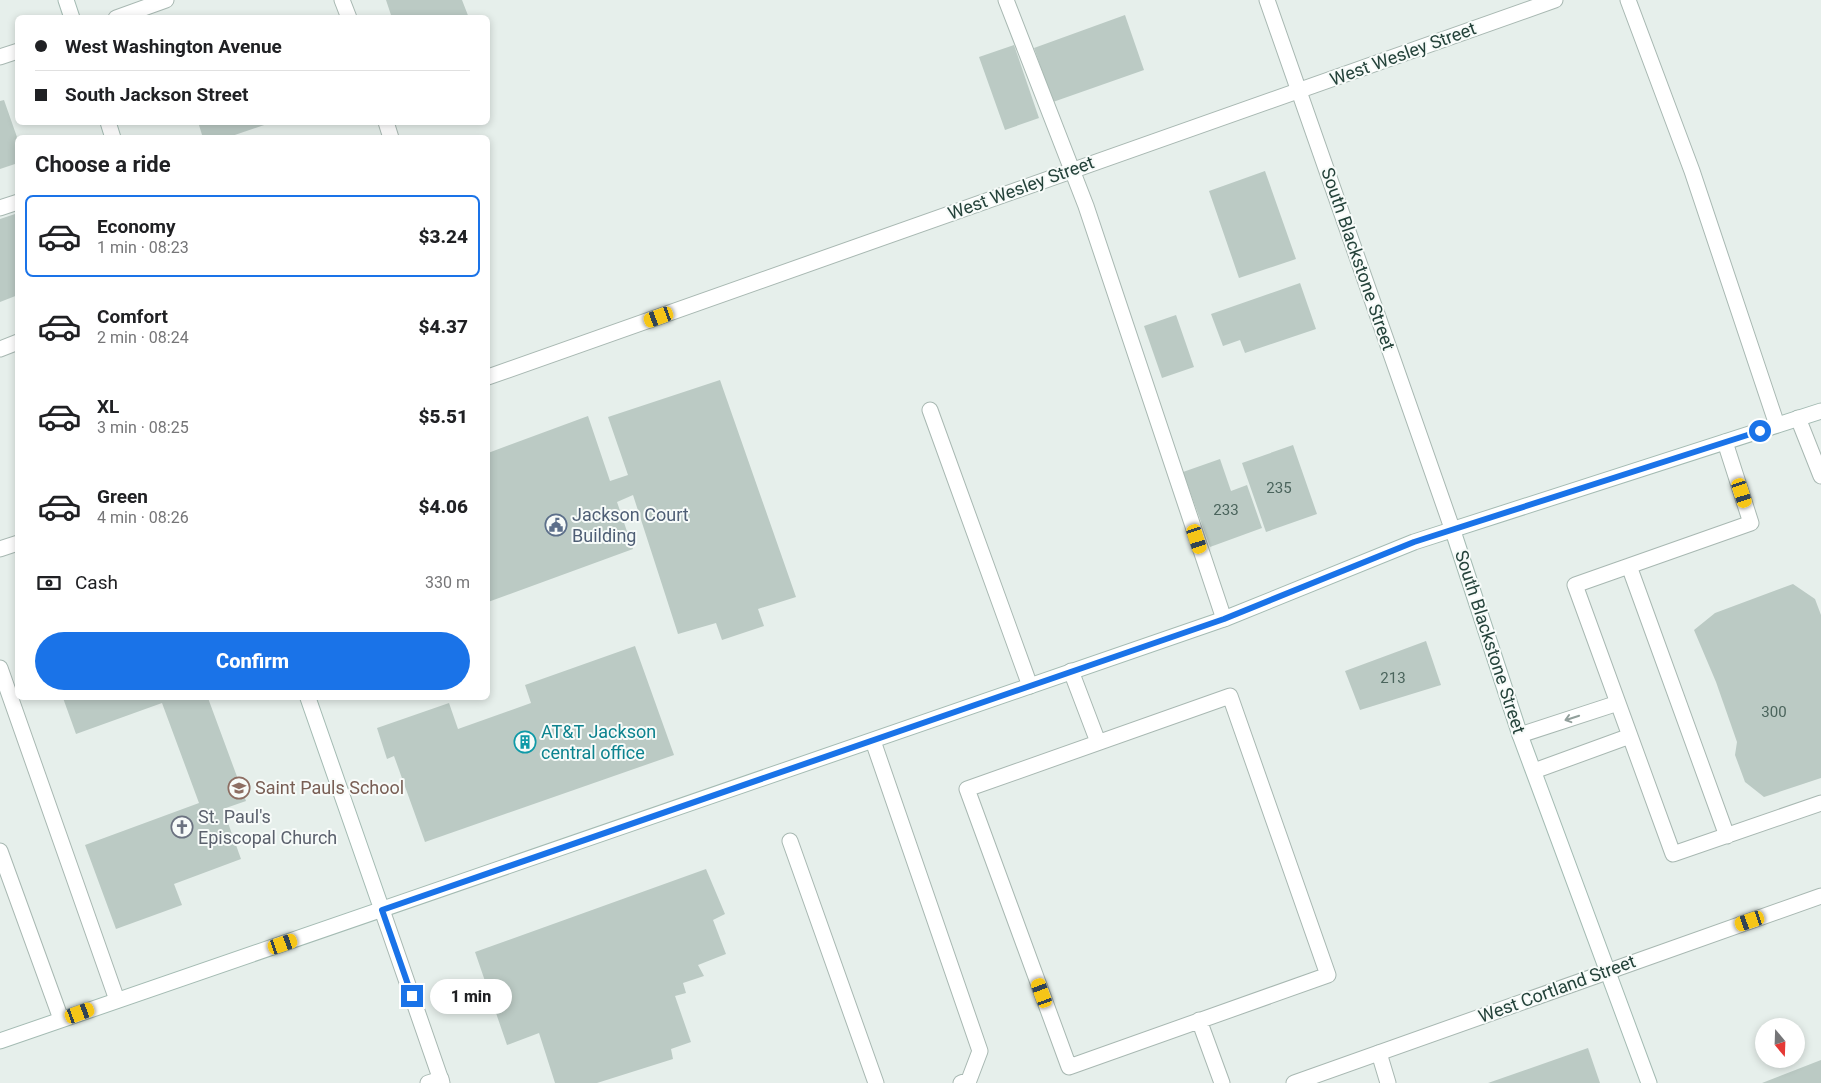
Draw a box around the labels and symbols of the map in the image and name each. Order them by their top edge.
street label: West Wesley Street [1327,17,1479,90]
street label: West Wesley Street [945,151,1097,224]
street label: South Blackstone Street [1317,165,1400,353]
car [642,305,675,329]
route start [1749,420,1771,442]
car [1730,476,1753,510]
house number: 235 [1266,479,1292,497]
house number: 233 [1213,501,1239,519]
place label: Jackson Court Building [572,504,689,546]
public building icon: Jackson Court Building [544,513,568,537]
car [1185,522,1208,556]
street label: South Blackstone Street [1451,547,1530,736]
house number: 213 [1380,669,1406,687]
house number: 300 [1761,703,1787,721]
one-way arrow [1564,714,1580,724]
place label: AT&T Jackson central office [541,721,656,763]
building icon: AT&T Jackson central office [513,730,537,754]
school or university icon: Saint Pauls School [227,776,251,800]
place label: Saint Pauls School [255,777,404,798]
place label: St. Paul's Episcopal Church [198,806,337,848]
church icon: St. Paul's Episcopal Church [170,815,194,839]
car [1733,909,1766,933]
car [266,932,299,956]
street label: West Cortland Street [1475,950,1638,1027]
car [1029,976,1054,1010]
callout: 1 min [430,978,512,1014]
route end [401,985,423,1007]
car [63,1001,96,1025]
north arrow [1755,1018,1805,1068]

